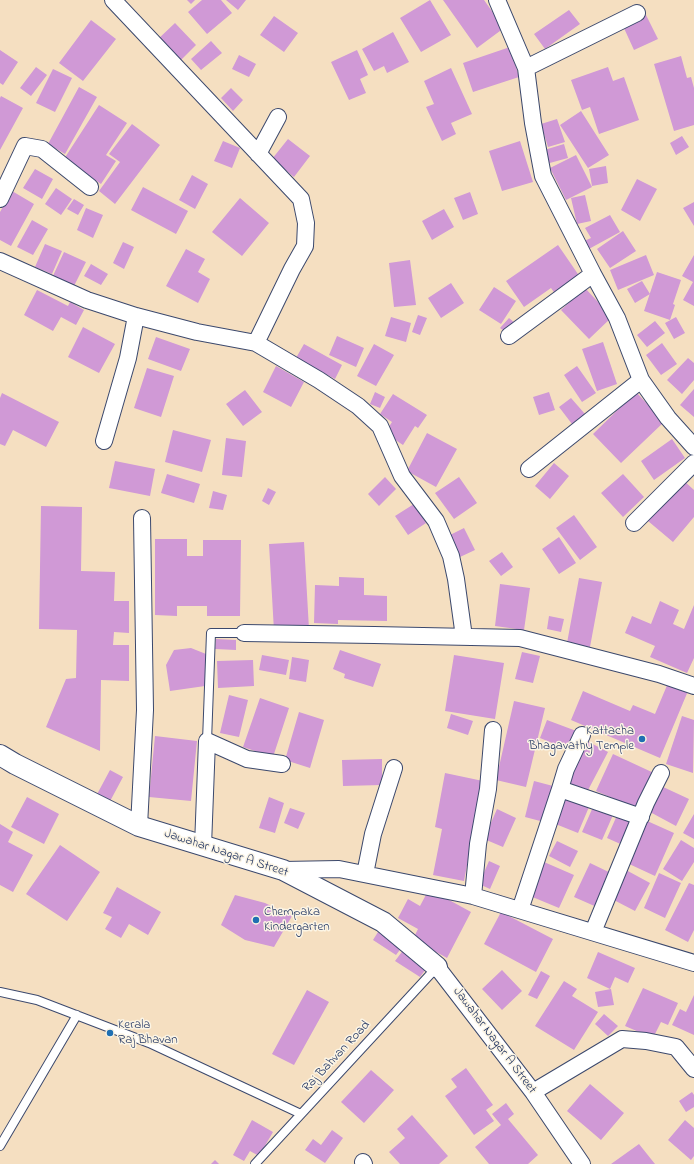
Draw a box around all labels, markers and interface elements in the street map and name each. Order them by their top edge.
place label: Kattacha Bhagavathy Temple [529,724,634,755]
marker: Kattacha Bhagavathy Temple [637,734,647,744]
street label: Jawahar Nagar A Street [162,827,290,881]
place label: Chempaka Kindergarten [264,905,330,936]
marker: Chempaka Kindergarten [251,915,261,925]
street label: Jawahar Nagar A Street [449,985,539,1097]
place label: Kerala Raj Bhavan [118,1018,178,1049]
street label: Raj Bahvan Road [300,1018,374,1096]
marker: Kerala Raj Bhavan [105,1028,115,1038]

